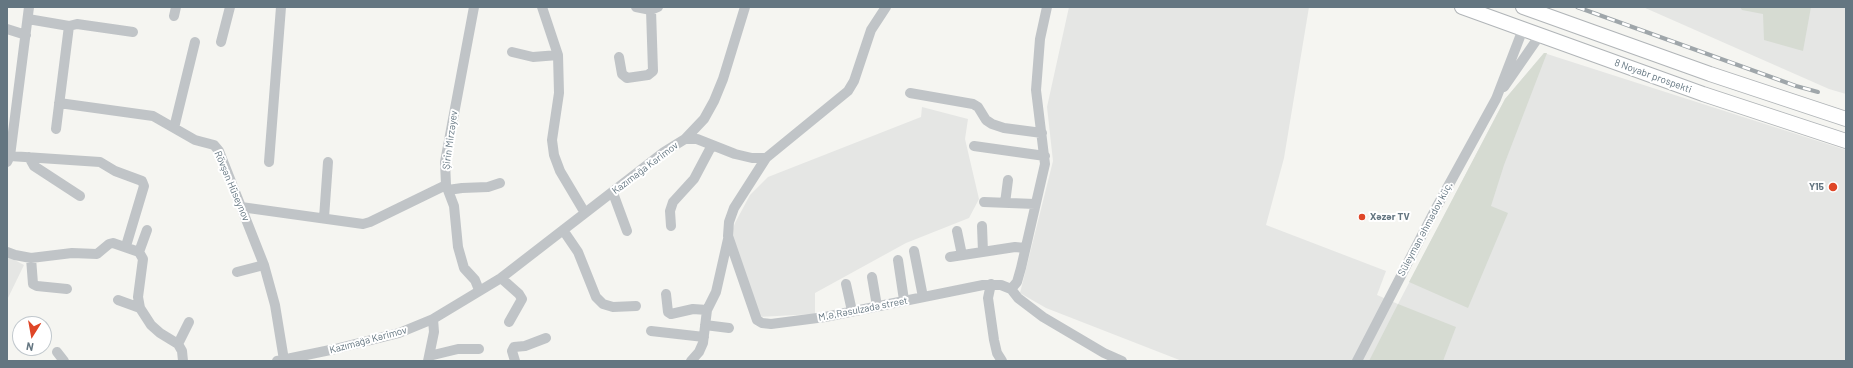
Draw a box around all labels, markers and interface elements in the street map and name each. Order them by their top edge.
street label: 8 Noyabr prospekti [1613,56,1693,96]
street label: Şirin Mirzəyev [440,110,460,170]
street label: Kazımağa Kərimov [610,139,680,197]
street label: Rövşən Hüseynov [212,149,252,223]
street label: Süleyman Əhmədov küç. [1395,180,1455,278]
place label: Y15 [1809,181,1824,193]
marker: Y15 [1827,181,1839,193]
place label: Xəzər TV [1370,211,1410,223]
marker: Xəzər TV [1357,212,1367,222]
street label: M.Ə.Rəsulzadə street [817,294,909,324]
north arrow [12,316,52,356]
street label: Kazımağa Kərimov [328,324,408,356]
text: N [25,340,35,354]

